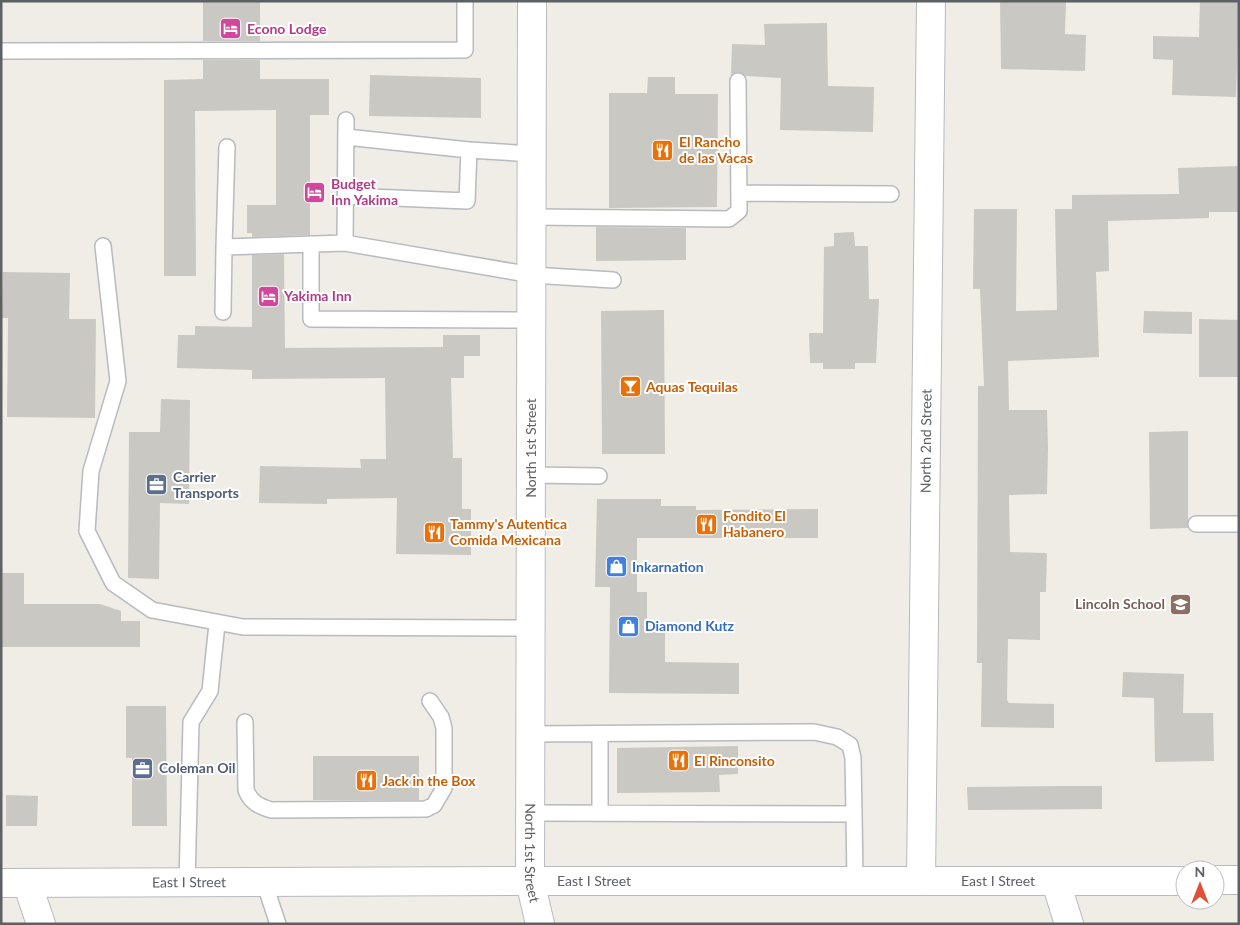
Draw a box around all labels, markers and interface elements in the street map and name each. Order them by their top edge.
hotel icon: Econo Lodge [219,17,243,41]
place label: Econo Lodge [247,20,327,37]
place label: El Rancho de las Vacas [679,133,753,166]
restaurant icon: El Rancho de las Vacas [651,138,675,162]
place label: Budget Inn Yakima [331,175,398,208]
hotel icon: Budget Inn Yakima [303,180,327,204]
hotel icon: Yakima Inn [256,284,280,308]
place label: Yakima Inn [283,287,352,304]
bar icon: Aquas Tequilas [618,375,642,399]
place label: Aquas Tequilas [645,378,738,395]
street label: North 2nd Street [916,389,935,493]
street label: North 1st Street [522,398,539,498]
place label: Carrier Transports [173,468,239,501]
office icon: Carrier Transports [145,473,169,497]
place label: Fondito El Habanero [723,507,786,540]
restaurant icon: Fondito El Habanero [695,512,719,536]
place label: Tammy's Autentica Comida Mexicana [450,515,567,548]
restaurant icon: Tammy's Autentica Comida Mexicana [422,520,446,544]
shop icon: Inkarnation [604,555,628,579]
place label: Inkarnation [632,558,704,575]
school or university icon: Lincoln School [1169,592,1193,616]
place label: Lincoln School [1075,595,1165,612]
shop icon: Diamond Kutz [617,614,641,638]
place label: Diamond Kutz [645,617,735,634]
restaurant icon: El Rinconsito [666,749,690,773]
place label: El Rinconsito [694,752,775,769]
office icon: Coleman Oil [131,756,155,780]
place label: Coleman Oil [159,759,235,776]
restaurant icon: Jack in the Box [354,769,378,793]
place label: Jack in the Box [382,772,476,789]
street label: North 1st Street [522,803,544,904]
north arrow [1175,860,1225,910]
text: N [1195,863,1205,880]
street label: East I Street [557,872,631,889]
street label: East I Street [961,872,1035,889]
street label: East I Street [152,873,226,890]

